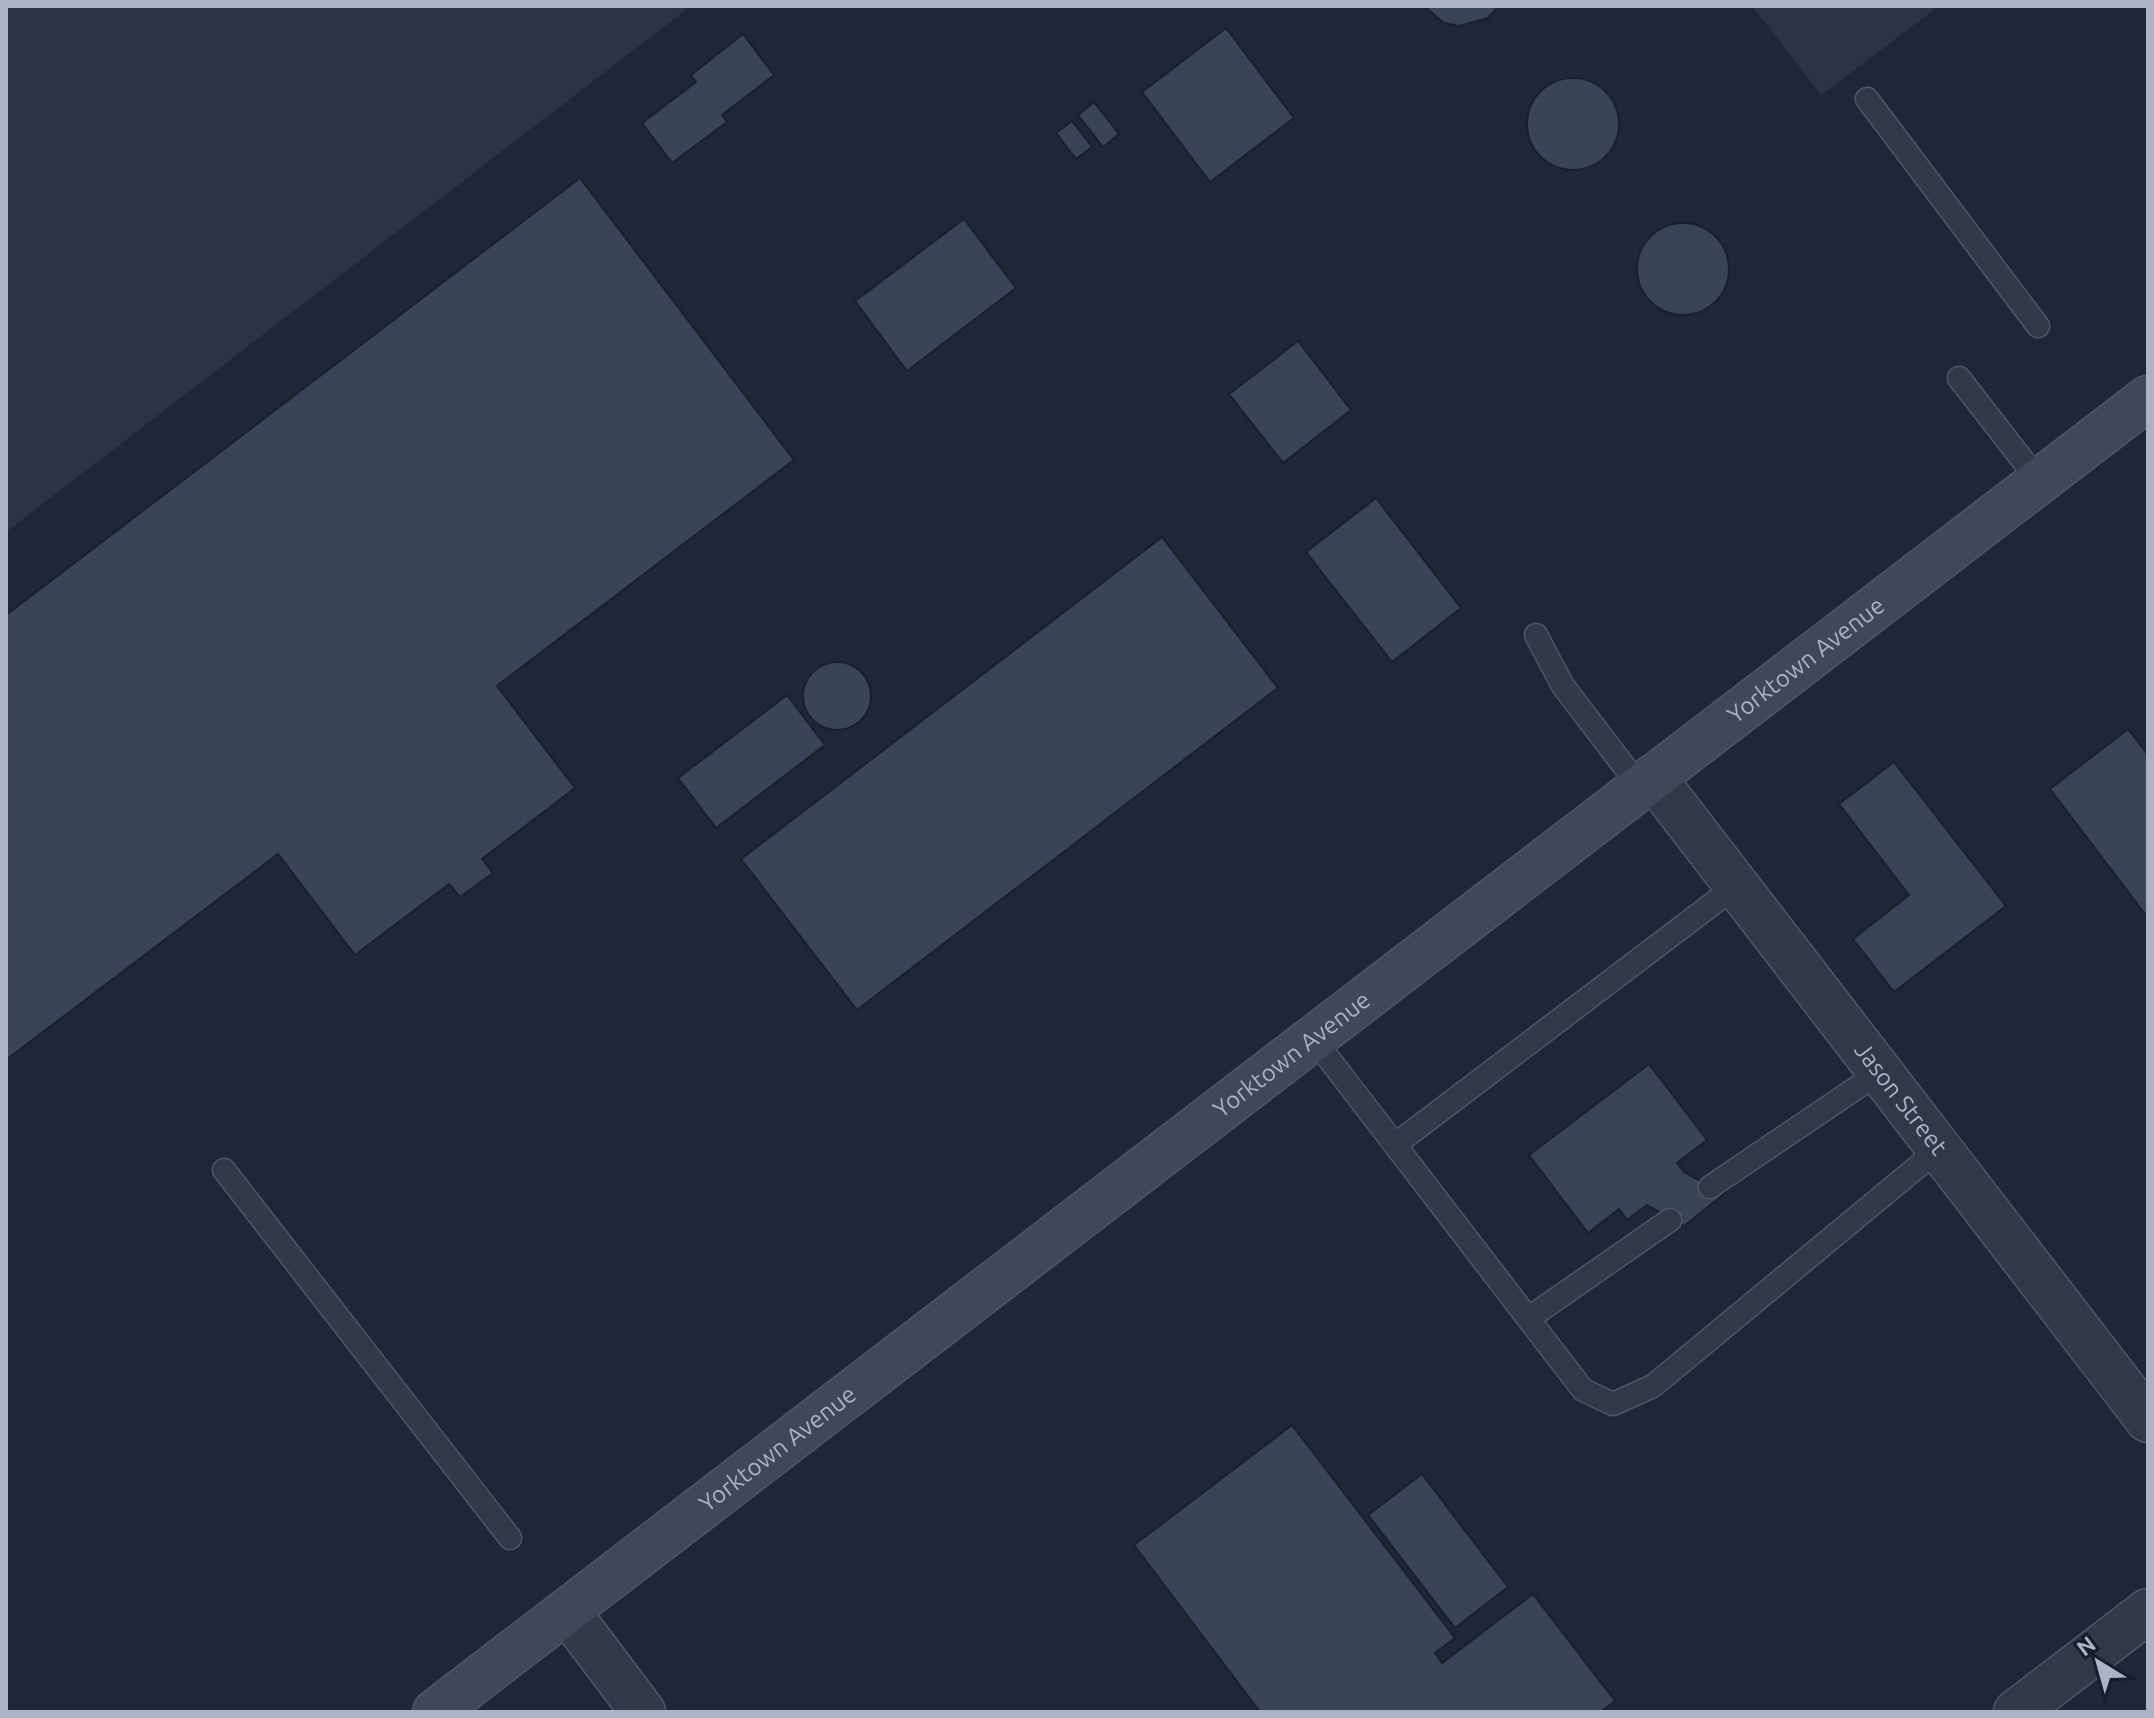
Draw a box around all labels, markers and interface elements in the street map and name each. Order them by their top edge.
street label: Yorktown Avenue [1722,591,1889,728]
street label: Yorktown Avenue [1208,986,1375,1123]
street label: Jason Street [1849,1037,1953,1161]
street label: Yorktown Avenue [694,1380,861,1517]
north arrow [2058,1622,2138,1702]
text: N [2072,1631,2100,1661]

